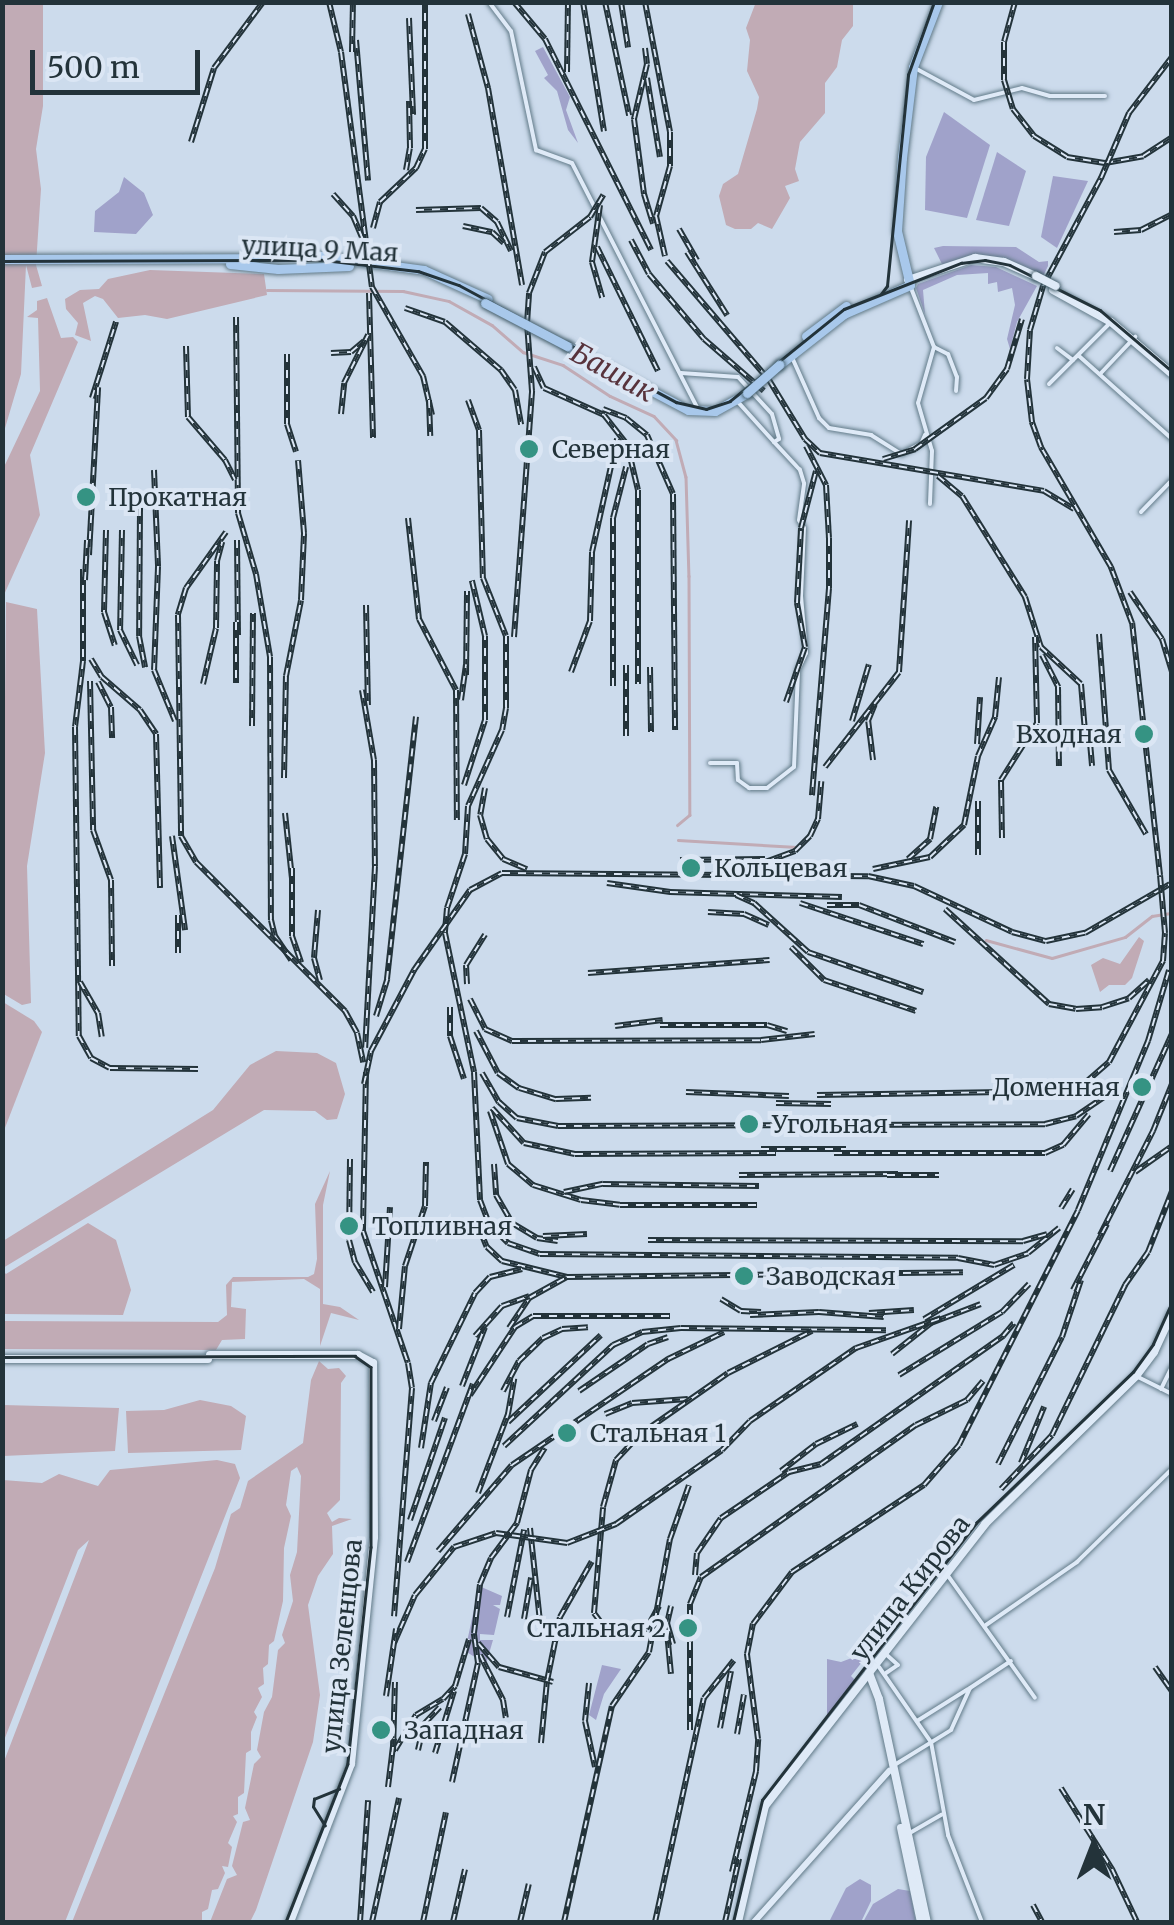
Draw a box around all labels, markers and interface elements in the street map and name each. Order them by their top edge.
scale bar [35,30,205,92]
text: 500 m [47,48,140,86]
street label: улица 9 Мая [241,230,399,268]
water label: Башик [565,335,661,409]
place label: Северная [552,434,670,464]
marker: Северная [516,436,542,462]
place label: Прокатная [108,482,247,512]
marker: Прокатная [73,484,99,510]
place label: Входная [1016,719,1122,749]
marker: Входная [1131,721,1157,747]
place label: Кольцевая [714,853,848,883]
marker: Кольцевая [678,855,704,881]
place label: Доменная [992,1072,1120,1102]
marker: Доменная [1129,1074,1155,1100]
place label: Угольная [772,1109,888,1139]
marker: Угольная [736,1111,762,1137]
place label: Топливная [372,1211,512,1241]
marker: Топливная [336,1213,362,1239]
place label: Заводская [766,1261,896,1291]
marker: Заводская [731,1263,757,1289]
place label: Стальная 1 [590,1418,726,1448]
marker: Стальная 1 [554,1420,580,1446]
street label: улица Кирова [844,1509,976,1667]
street label: улица Зеленцова [316,1537,368,1755]
place label: Стальная 2 [527,1613,666,1643]
marker: Стальная 2 [675,1615,701,1641]
place label: Западная [404,1715,524,1745]
marker: Западная [368,1717,394,1743]
north arrow [1044,1795,1144,1895]
text: N [1083,1797,1105,1833]

